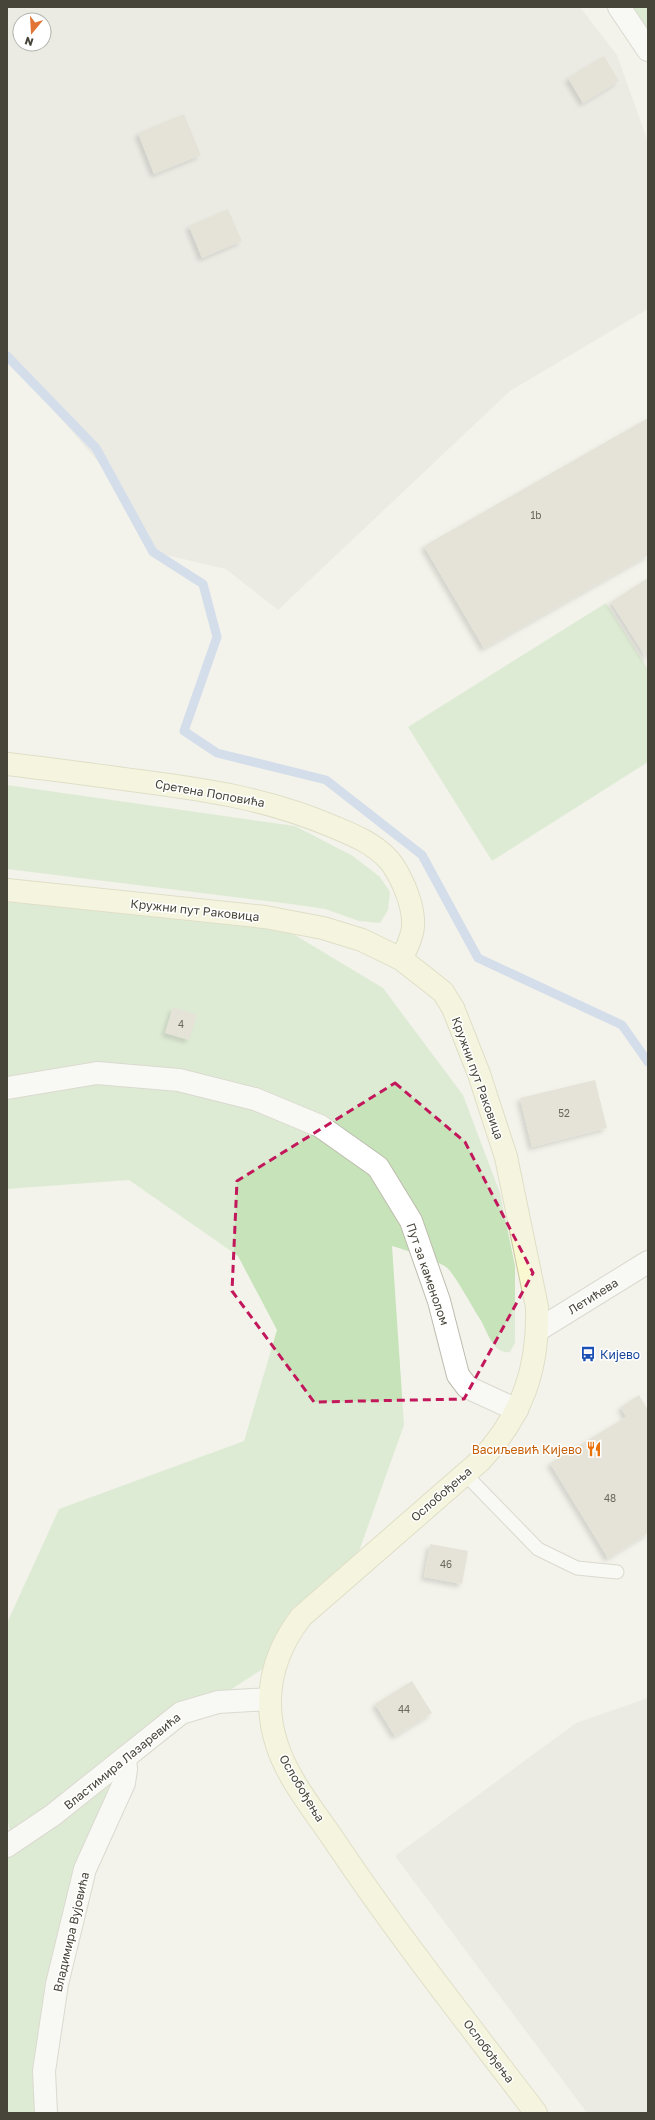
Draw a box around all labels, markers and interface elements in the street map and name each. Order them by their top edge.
north arrow [12,12,52,52]
text: N [23,35,35,49]
house number: 1b [531,509,542,521]
street label: Сретена Поповића [154,776,266,810]
street label: Кружни пут Раковица [130,896,260,924]
street label: Кружни пут Раковица [449,1015,507,1141]
house number: 4 [178,1018,184,1030]
house number: 52 [558,1107,570,1119]
street label: Пут за каменолом [403,1221,453,1327]
street label: Летићева [565,1275,621,1317]
bus stop icon: Кијево [579,1345,597,1363]
place label: Кијево [600,1347,640,1362]
restaurant icon: Васиљевић Кијево [585,1440,603,1458]
place label: Васиљевић Кијево [472,1442,582,1457]
street label: Ослобођења [408,1464,474,1524]
house number: 48 [604,1492,616,1504]
house number: 46 [440,1558,452,1570]
house number: 44 [398,1703,410,1715]
street label: Властимира Лазаревића [61,1709,183,1813]
street label: Ослобођења [276,1752,328,1824]
street label: Владимира Вујовића [50,1870,92,1994]
street label: Ослобођења [460,2016,518,2086]

